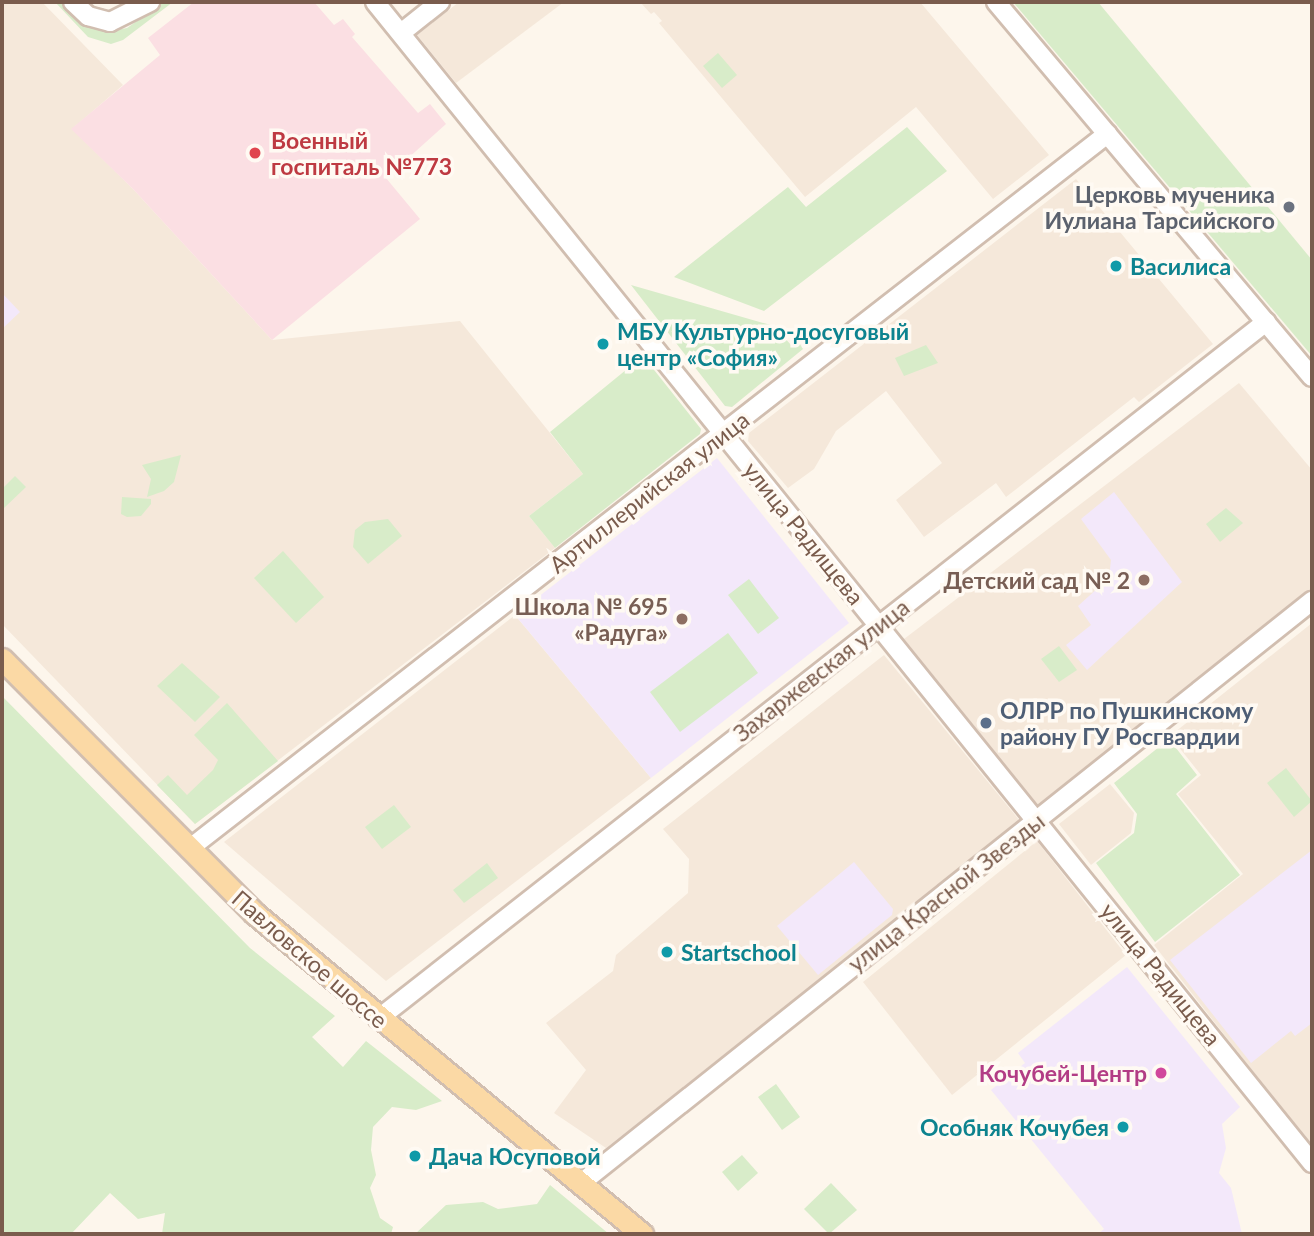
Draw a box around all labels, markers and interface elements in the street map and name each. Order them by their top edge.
place label: Военный госпиталь №773 [271,126,452,180]
marker: Военный госпиталь №773 [245,143,265,163]
place label: Церковь мученика Иулиана Тарсийского [1045,180,1275,234]
marker: Церковь мученика Иулиана Тарсийского [1281,199,1297,215]
place label: Василиса [1130,252,1231,280]
marker: Василиса [1108,258,1124,274]
place label: МБУ Культурно-досуговый центр «София» [617,317,909,371]
marker: МБУ Культурно-досуговый центр «София» [595,336,611,352]
street label: Артиллерийская улица [544,405,754,579]
street label: улица Радищева [738,456,870,610]
place label: Детский сад № 2 [943,566,1130,594]
marker: Детский сад № 2 [1136,572,1152,588]
place label: Школа № 695 «Радуга» [515,592,668,646]
street label: Захаржевская улица [728,593,914,747]
marker: Школа № 695 «Радуга» [674,611,690,627]
place label: ОЛРР по Пушкинскому району ГУ Росгвардии [1000,696,1253,750]
marker: ОЛРР по Пушкинскому району ГУ Росгвардии [978,715,994,731]
street label: улица Красной Звезды [842,807,1050,977]
street label: Павловское шоссе [227,884,393,1034]
street label: улица Радищева [1095,897,1227,1051]
place label: Startschool [681,938,797,966]
marker: Startschool [659,944,675,960]
place label: Кочубей-Центр [979,1059,1147,1087]
marker: Кочубей-Центр [1153,1065,1169,1081]
place label: Особняк Кочубея [920,1113,1109,1141]
marker: Особняк Кочубея [1115,1119,1131,1135]
place label: Дача Юсуповой [429,1142,601,1170]
marker: Дача Юсуповой [407,1148,423,1164]

